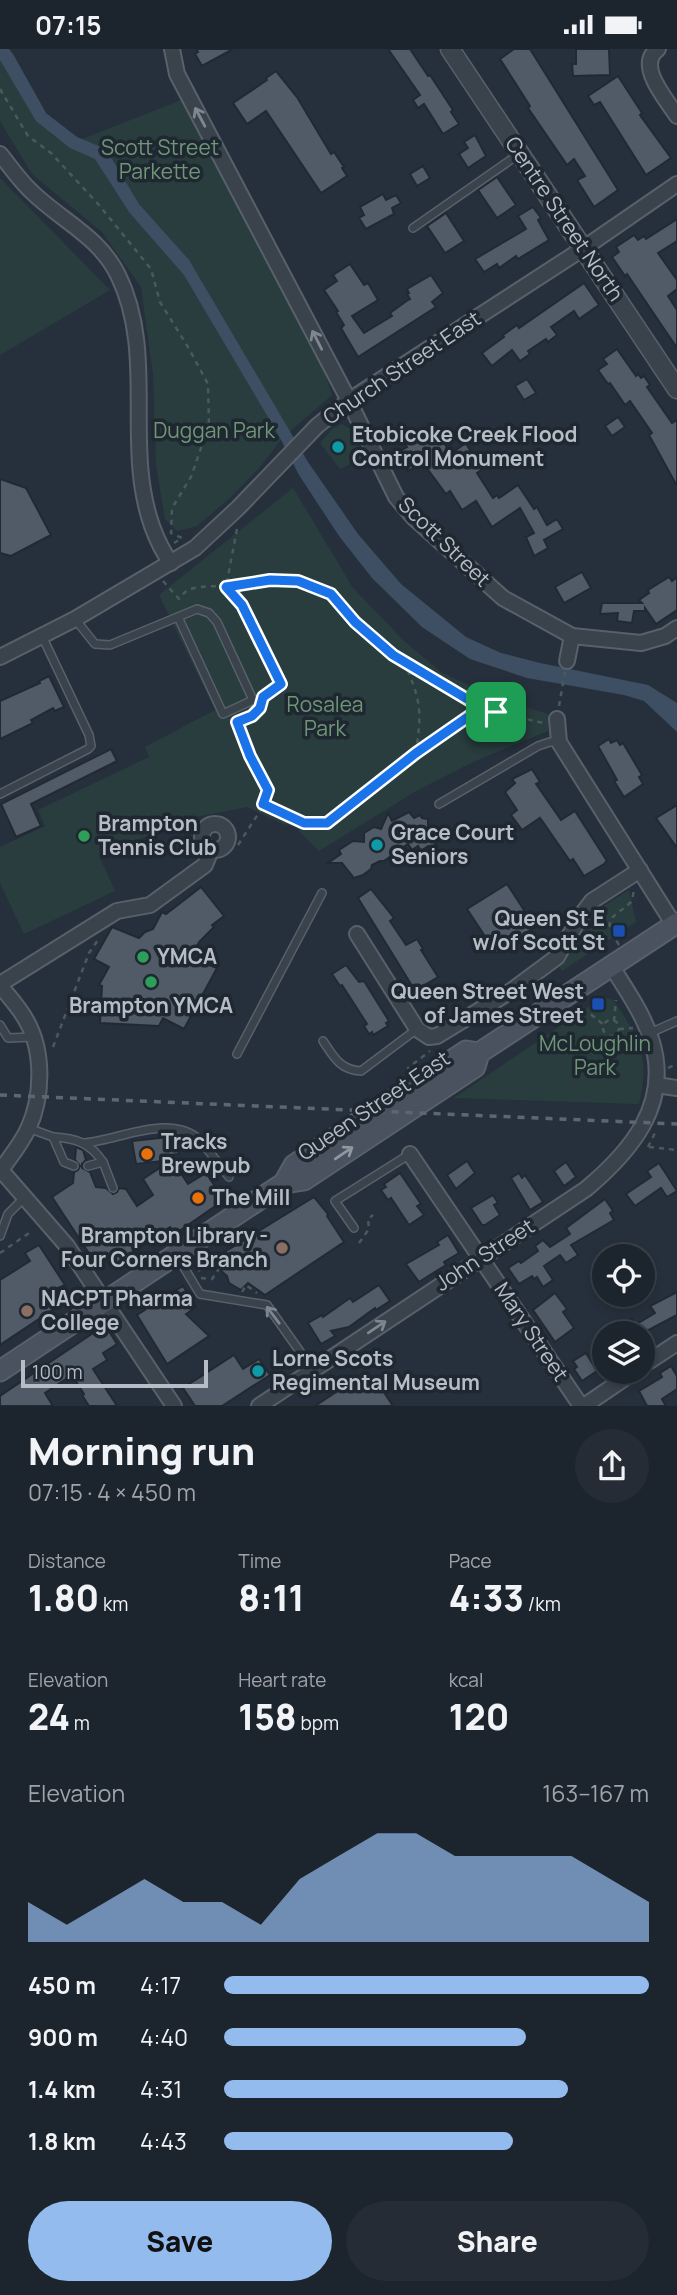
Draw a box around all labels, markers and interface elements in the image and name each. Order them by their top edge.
text: 07:15 [35,7,102,43]
one-way arrow [192,107,206,128]
street label: Centre Street North [499,131,630,306]
park label: Scott Street Parkette [101,133,219,185]
street label: Church Street East [317,304,486,430]
one-way arrow [310,330,323,351]
park label: Duggan Park [153,416,275,444]
place label: Etobicoke Creek Flood Control Monument [352,420,578,472]
marker: Etobicoke Creek Flood Control Monument [330,439,346,455]
street label: Scott Street [392,490,497,592]
pin [466,682,526,742]
park label: Rosalea Park [287,690,363,742]
icon: arrive [477,693,515,731]
place label: Brampton Tennis Club [98,809,217,861]
place label: Grace Court Seniors [391,818,514,870]
marker: Brampton Tennis Club [76,828,92,844]
marker: Grace Court Seniors [369,837,385,853]
place label: Queen St E w/of Scott St [472,904,605,956]
marker: Queen St E w/of Scott St [611,923,627,939]
place label: YMCA [157,942,217,970]
marker: YMCA [135,949,151,965]
marker: Brampton YMCA [143,974,159,990]
place label: Queen Street West of James Street [391,977,584,1029]
place label: Brampton YMCA [69,991,233,1019]
marker: Queen Street West of James Street [590,996,606,1012]
park label: McLoughlin Park [539,1029,651,1081]
street label: Queen Street East [292,1044,455,1166]
place label: Tracks Brewpub [161,1127,251,1179]
marker: Tracks Brewpub [139,1146,155,1162]
one-way arrow [334,1146,353,1161]
place label: The Mill [212,1183,290,1211]
marker: The Mill [190,1190,206,1206]
street label: John Street [429,1212,539,1297]
place label: Brampton Library - Four Corners Branch [61,1221,268,1273]
marker: Brampton Library - Four Corners Branch [274,1240,290,1256]
map controls [592,1244,655,1384]
button: locate [592,1244,655,1307]
street label: Mary Street [488,1276,575,1386]
place label: NACPT Pharma College [41,1284,193,1336]
marker: NACPT Pharma College [19,1303,35,1319]
one-way arrow [266,1306,280,1325]
one-way arrow [367,1320,386,1334]
button: layers [592,1321,655,1384]
place label: Lorne Scots Regimental Museum [272,1344,480,1396]
scale bar [21,1357,208,1389]
text: 100 m [32,1359,83,1385]
marker: Lorne Scots Regimental Museum [250,1363,266,1379]
text: Morning run [28,1424,255,1476]
button: share [575,1429,649,1503]
text: 07:15 · 4 × 450 m [28,1476,196,1508]
text: Distance [28,1548,106,1574]
text: Time [238,1548,281,1574]
text: Pace [449,1548,492,1574]
text: 1.80 [28,1574,99,1622]
text: 8:11 [238,1574,304,1622]
text: 4:33 [449,1574,524,1622]
text: km [99,1591,128,1617]
text: /km [524,1591,561,1617]
text: Elevation [28,1667,108,1693]
text: Heart rate [238,1667,326,1693]
text: kcal [449,1667,483,1693]
text: 24 [28,1693,70,1741]
text: 158 [238,1693,297,1741]
text: 120 [449,1693,509,1741]
text: m [70,1710,90,1736]
text: bpm [297,1710,339,1736]
text: Elevation [28,1777,125,1809]
text: 163–167 m [542,1777,649,1809]
text: 450 m [28,1969,96,2001]
text: 4:17 [140,1969,181,2001]
text: 900 m [28,2021,98,2053]
text: 4:40 [140,2021,188,2053]
text: 1.4 km [28,2073,96,2105]
text: 4:31 [140,2073,182,2105]
text: 1.8 km [28,2125,96,2157]
text: 4:43 [140,2125,187,2157]
button: Save [28,2201,332,2281]
button: Share [346,2201,649,2281]

